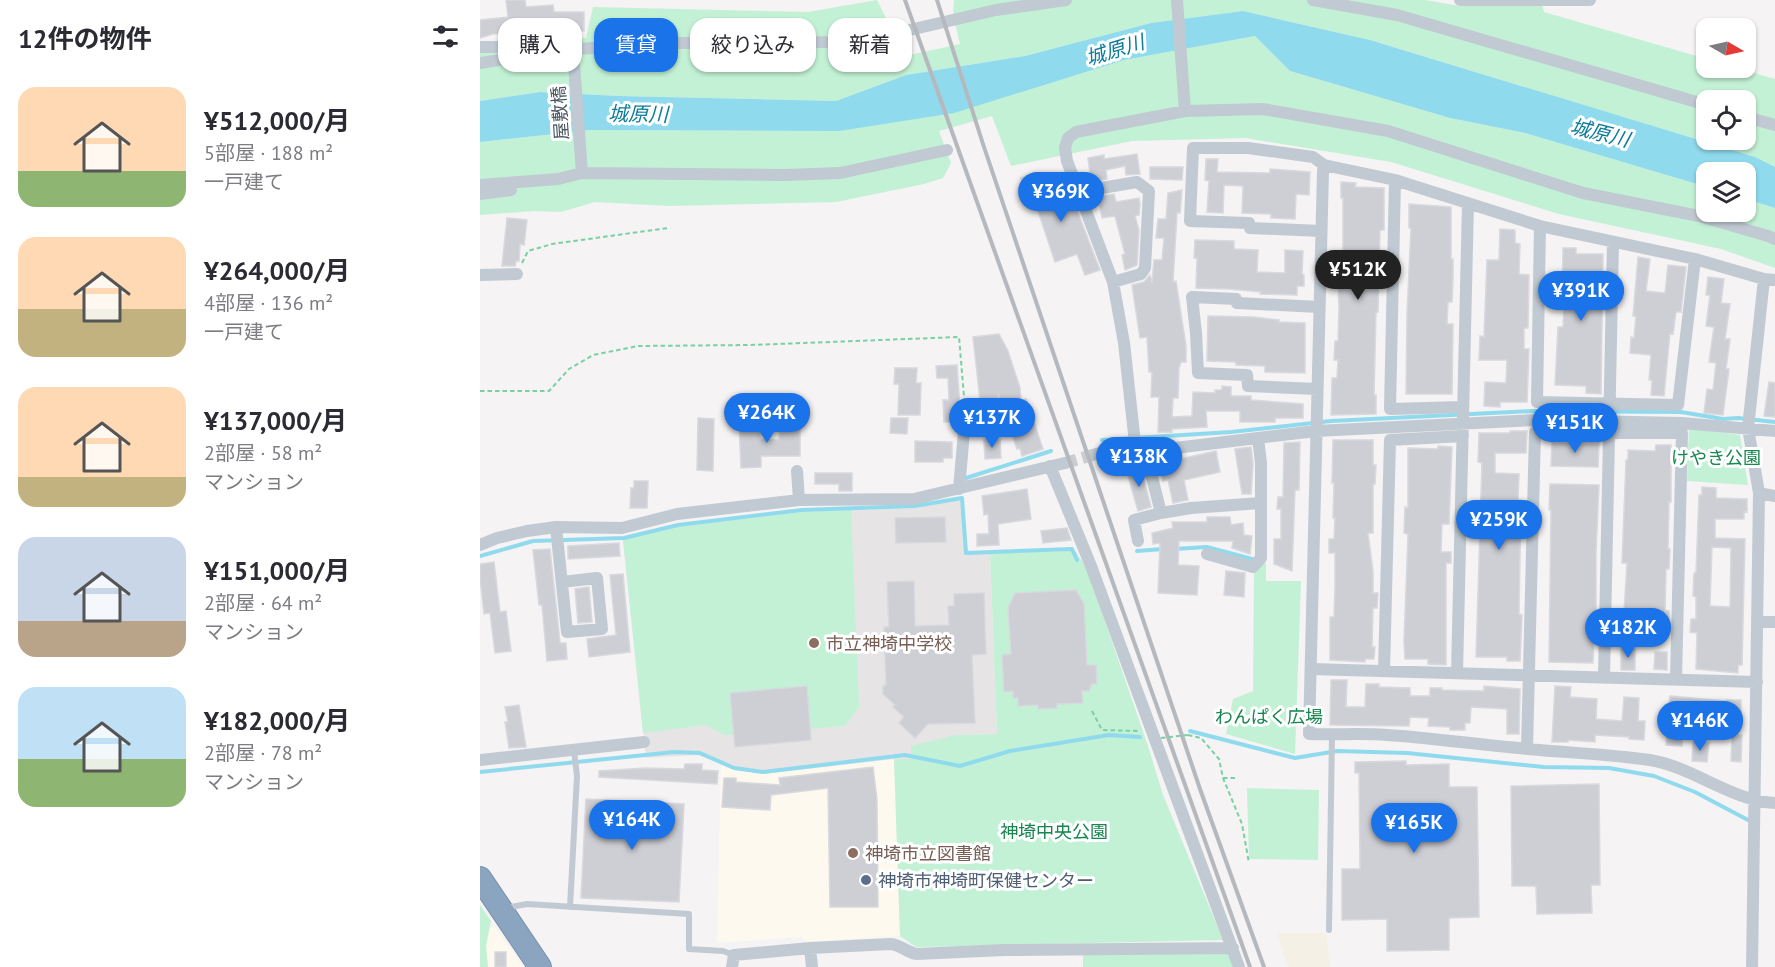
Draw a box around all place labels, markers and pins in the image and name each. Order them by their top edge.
pin: ¥369K [1019,172,1103,223]
pin: ¥512K [1316,250,1400,301]
pin: ¥391K [1539,271,1623,322]
pin: ¥264K [725,393,809,444]
pin: ¥137K [950,398,1034,449]
pin: ¥151K [1533,403,1617,454]
pin: ¥138K [1097,437,1181,488]
pin: ¥259K [1457,500,1541,551]
pin: ¥182K [1586,608,1670,659]
place label: 市立神埼中学校 [826,632,952,655]
marker: 市立神埼中学校 [807,636,821,650]
pin: ¥146K [1658,701,1742,752]
pin: ¥164K [590,800,674,851]
pin: ¥165K [1372,803,1456,854]
place label: 神埼市立図書館 [865,842,991,865]
marker: 神埼市立図書館 [846,846,860,860]
place label: 神埼市神埼町保健センター [878,869,1094,892]
marker: 神埼市神埼町保健センター [859,873,873,887]

